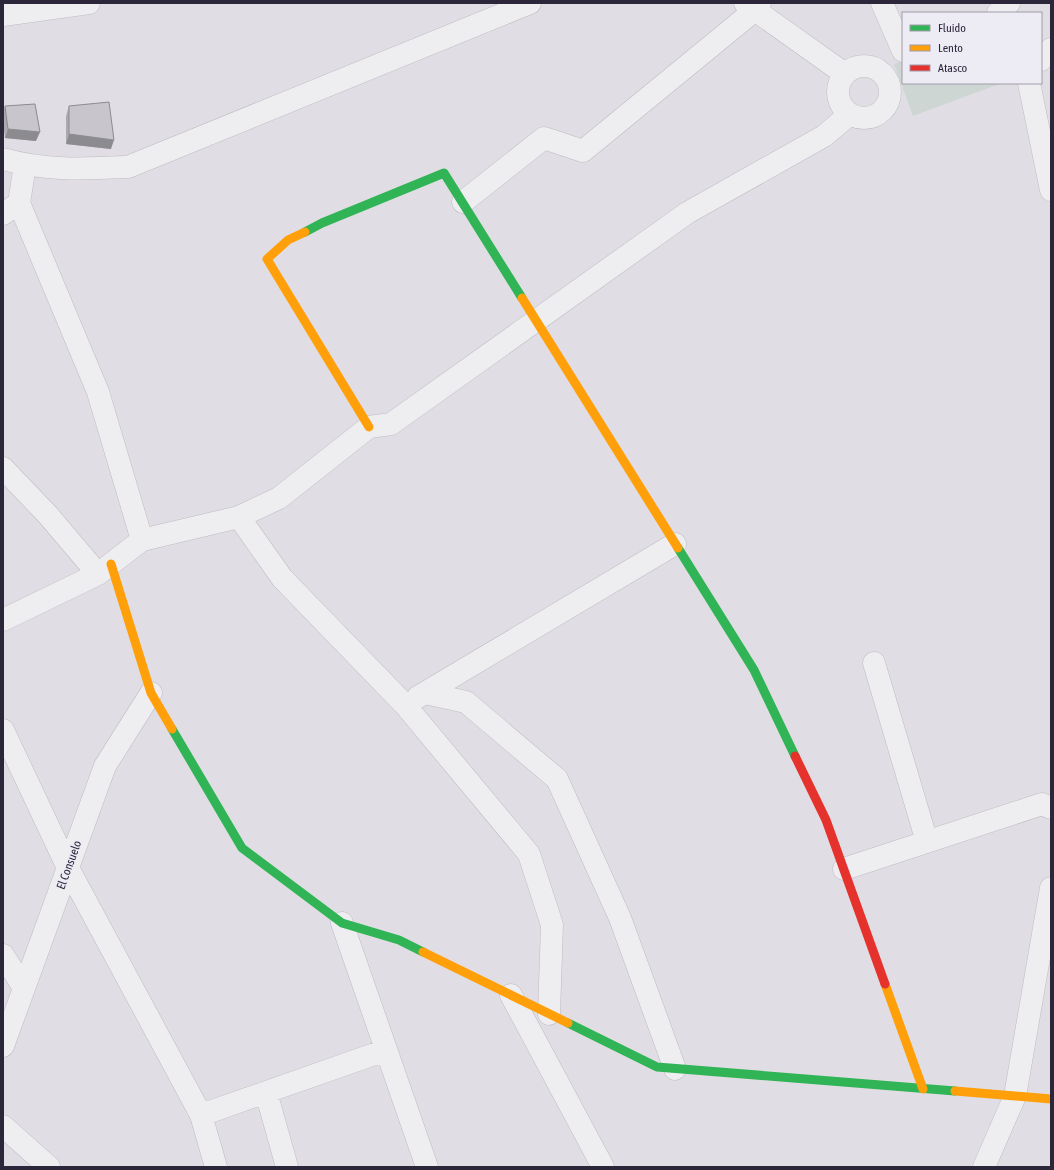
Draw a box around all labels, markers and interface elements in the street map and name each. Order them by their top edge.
legend [902,12,1042,84]
text: Fluido [938,21,966,35]
text: Lento [938,41,963,55]
text: Atasco [938,61,968,75]
street label: El Consuelo [54,838,84,891]

